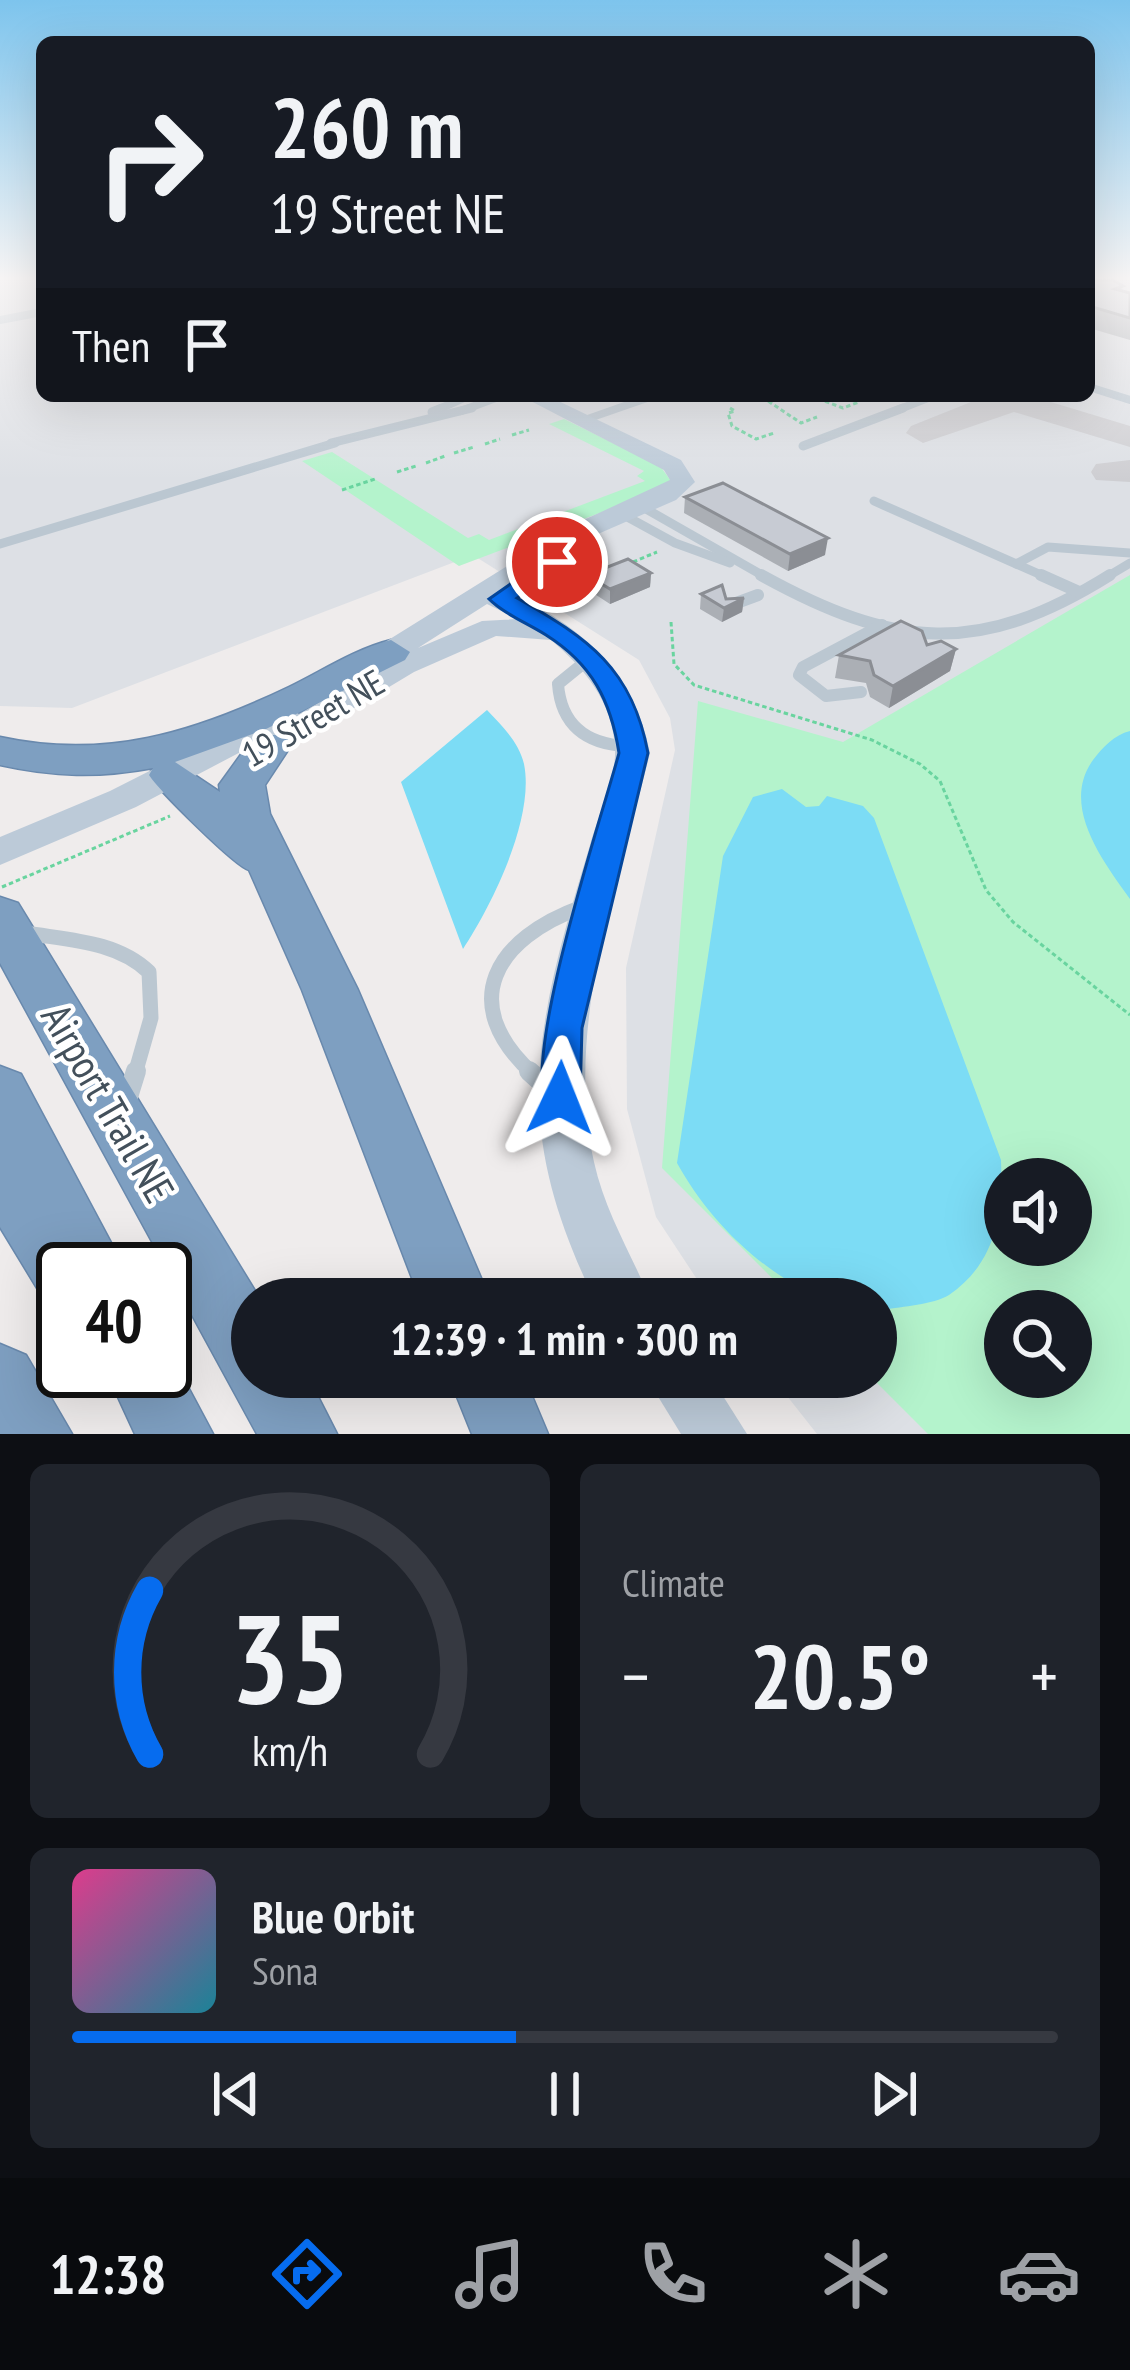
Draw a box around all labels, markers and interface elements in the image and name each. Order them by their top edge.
text: 260 m [270,72,463,181]
icon: right [72,84,228,240]
text: 19 Street NE [270,178,506,248]
icon: arrive [174,312,240,378]
text: Then [72,316,150,374]
pin [506,511,608,613]
icon: arrive [524,529,590,595]
street label: 19 Street NE [233,658,392,777]
street label: Airport Trail NE [29,993,187,1212]
position arrow [497,1035,623,1161]
map controls [984,1158,1092,1398]
button: sound [984,1158,1092,1266]
speed limit sign: 40 [36,1242,192,1398]
button: search [984,1290,1092,1398]
text: 12:39 · 1 min · 300 m [390,1309,738,1367]
text: Climate [622,1557,725,1608]
text: 35 [230,1576,350,1737]
text: 20.5° [750,1617,930,1734]
text: − [622,1633,649,1718]
text: + [1031,1633,1058,1718]
text: km/h [252,1722,328,1778]
text: Blue Orbit [252,1887,414,1945]
text: Sona [252,1945,318,1996]
icon: previous [203,2061,269,2127]
icon: pause [532,2061,598,2127]
icon: next [861,2061,927,2127]
icon: directions [265,2232,349,2316]
icon: music [448,2232,532,2316]
icon: phone [631,2232,715,2316]
icon: climate [814,2232,898,2316]
icon: car [997,2232,1081,2316]
text: 12:38 [49,2239,166,2309]

